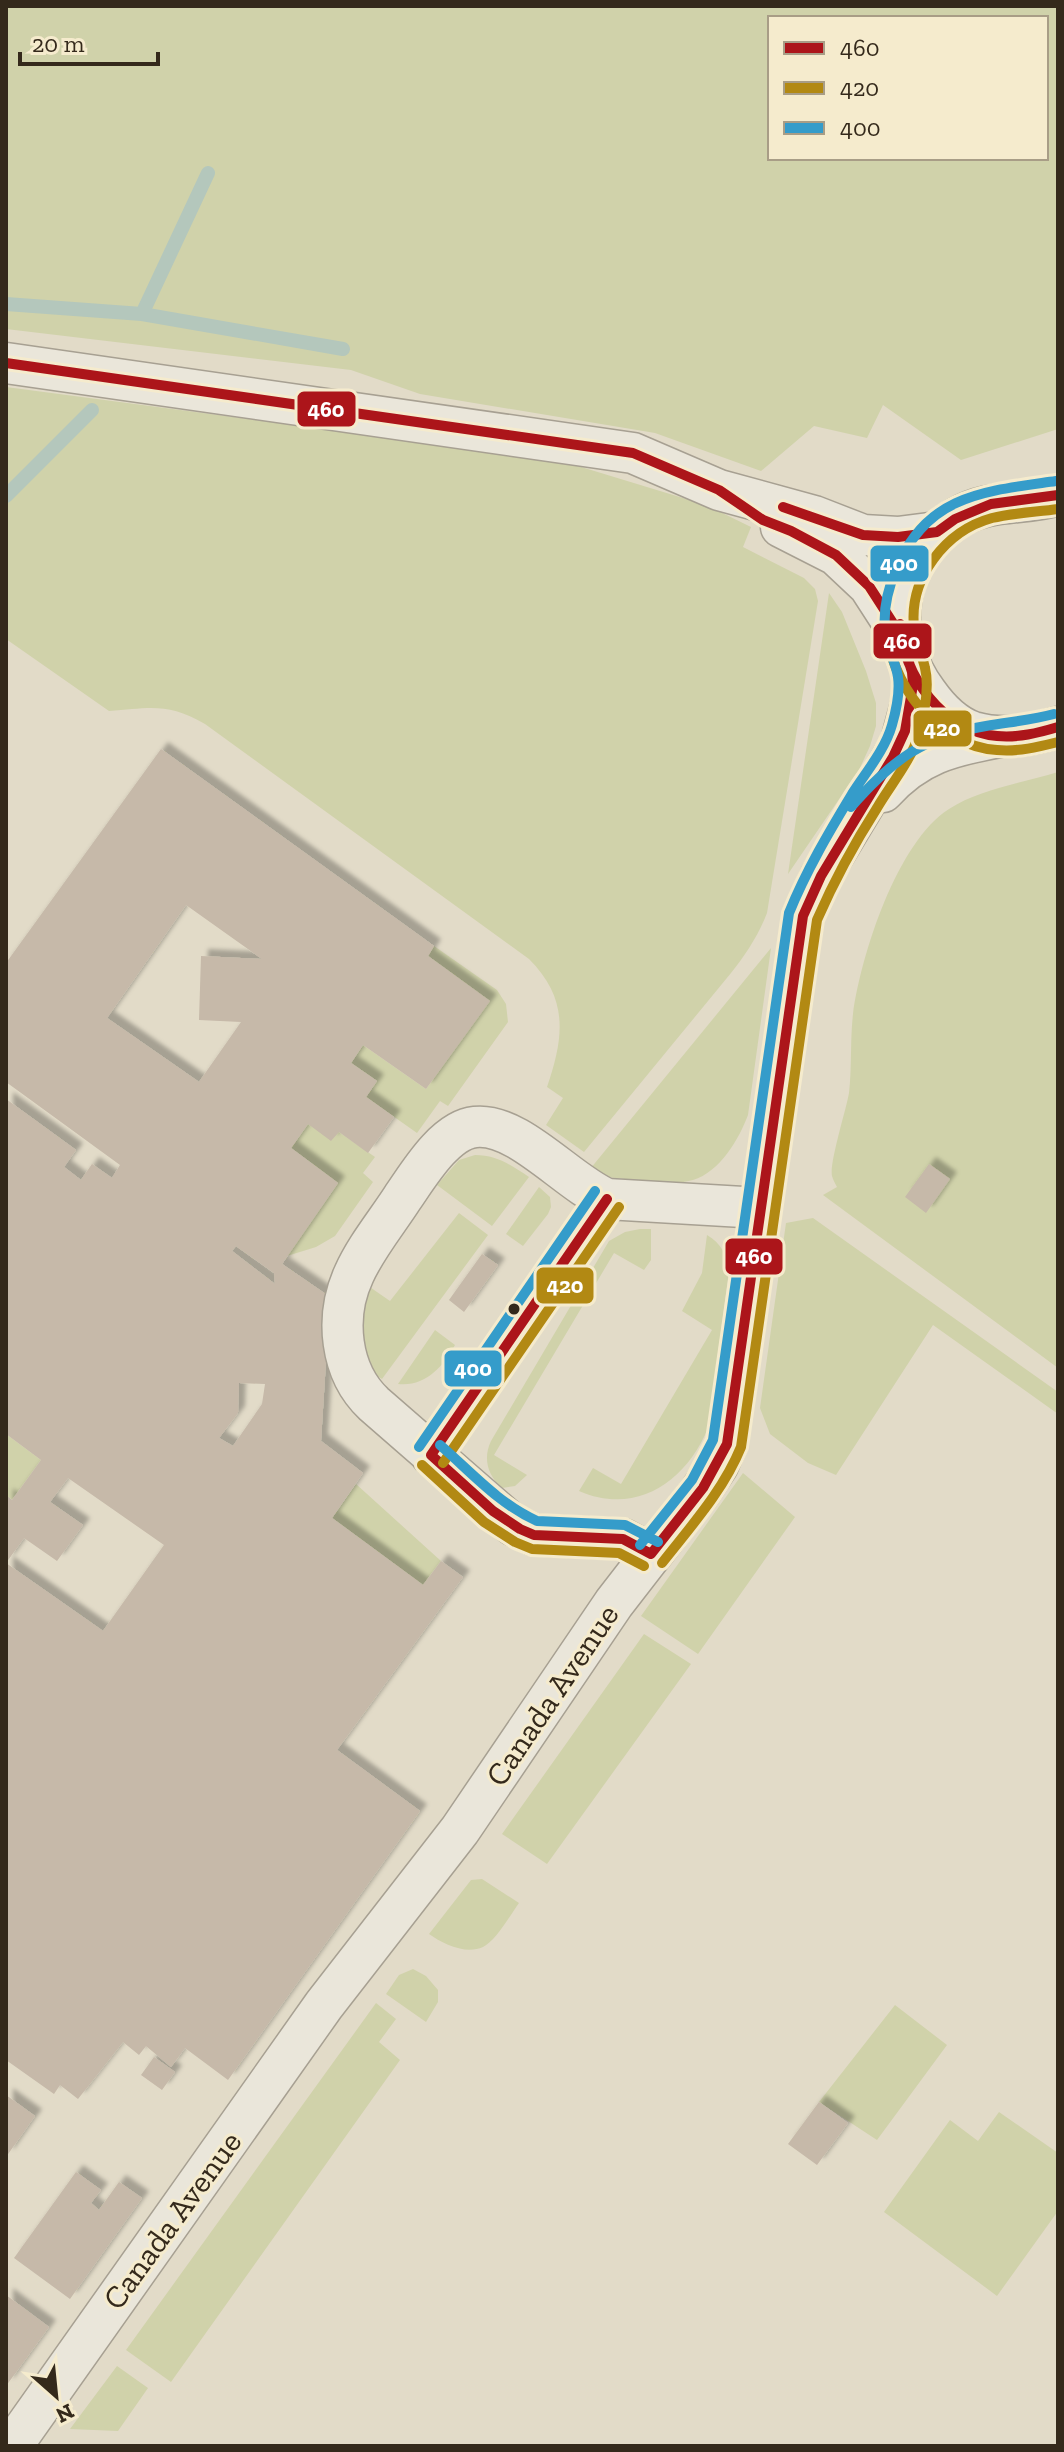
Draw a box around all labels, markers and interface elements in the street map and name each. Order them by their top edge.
scale bar [20,16,158,66]
legend [768,16,1048,160]
text: 20 m [32,29,85,58]
text: 460 [840,33,880,62]
text: 420 [840,73,879,102]
text: 400 [840,113,881,142]
line badge: 460 [296,390,357,428]
text: 460 [307,396,345,423]
line badge: 400 [869,544,930,583]
text: 400 [880,550,918,577]
line badge: 460 [872,622,933,660]
text: 460 [883,628,921,655]
line badge: 420 [912,709,973,748]
text: 420 [923,715,961,742]
line badge: 460 [724,1237,784,1276]
text: 460 [735,1243,773,1270]
line badge: 420 [535,1266,595,1305]
text: 420 [546,1272,584,1299]
unlabelled marker [506,1301,522,1317]
line badge: 400 [443,1349,503,1388]
text: 400 [454,1355,492,1382]
street label: Canada Avenue [477,1597,627,1793]
street label: Canada Avenue [95,2124,249,2316]
north arrow [16,2356,96,2436]
text: N [51,2398,78,2429]

